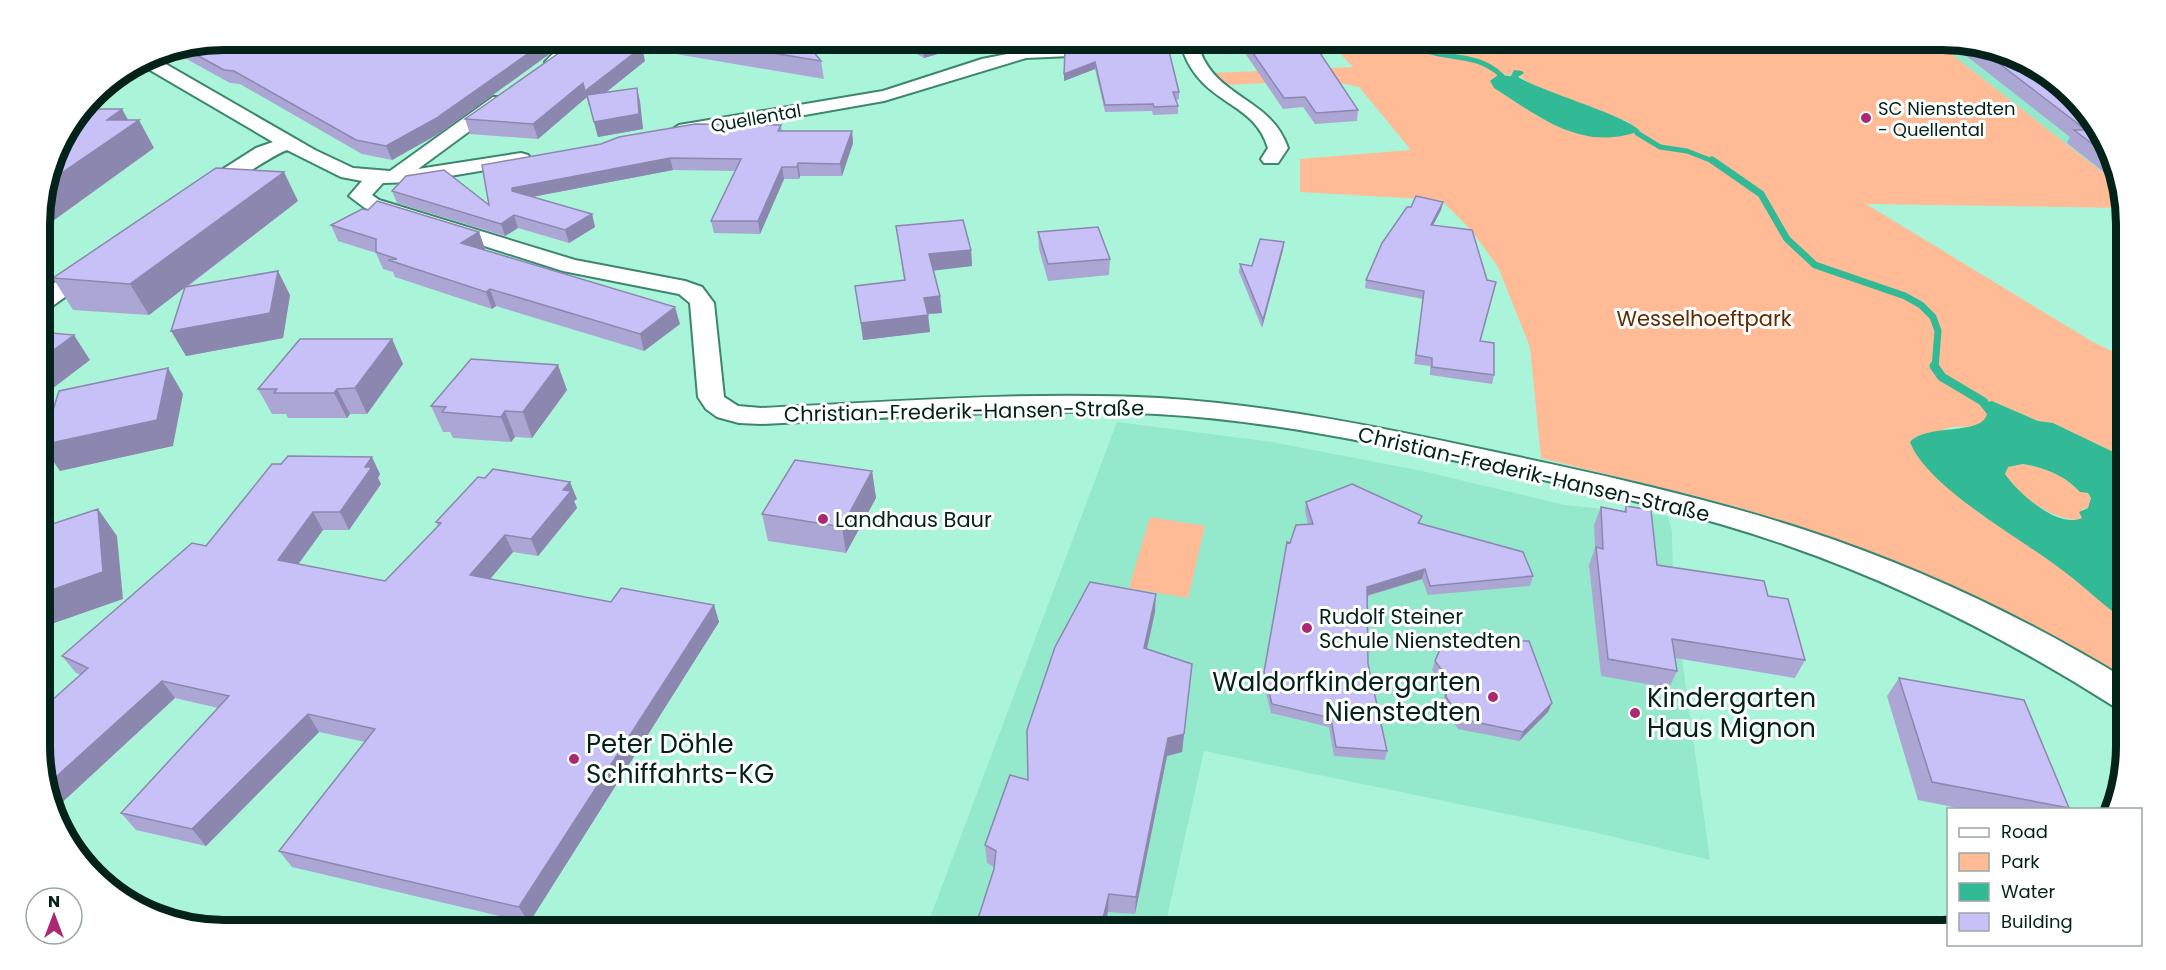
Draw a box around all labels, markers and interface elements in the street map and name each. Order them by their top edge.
place label: SC Nienstedten - Quellental [1878,96,2016,142]
street label: Quellental [709,98,803,138]
marker: SC Nienstedten - Quellental [1859,111,1873,125]
park label: Wesselhoeftpark [1616,304,1792,333]
street label: Christian-Frederik-Hansen-Straße [784,393,1144,429]
street label: Christian-Frederik-Hansen-Straße [1355,419,1713,529]
place label: Landhaus Baur [835,505,992,534]
marker: Landhaus Baur [816,512,830,526]
place label: Rudolf Steiner Schule Nienstedten [1319,602,1521,655]
marker: Rudolf Steiner Schule Nienstedten [1300,621,1314,635]
place label: Waldorfkindergarten Nienstedten [1212,664,1481,730]
place label: Kindergarten Haus Mignon [1647,680,1816,746]
marker: Waldorfkindergarten Nienstedten [1486,690,1500,704]
marker: Kindergarten Haus Mignon [1628,706,1642,720]
place label: Peter Döhle Schiffahrts-KG [586,726,774,792]
marker: Peter Döhle Schiffahrts-KG [567,752,581,766]
legend [1947,808,2142,946]
text: Road [2001,819,2048,844]
text: Park [2001,849,2040,874]
text: Water [2001,879,2055,904]
north arrow [24,886,84,946]
text: N [48,890,60,913]
text: Building [2001,909,2073,934]

